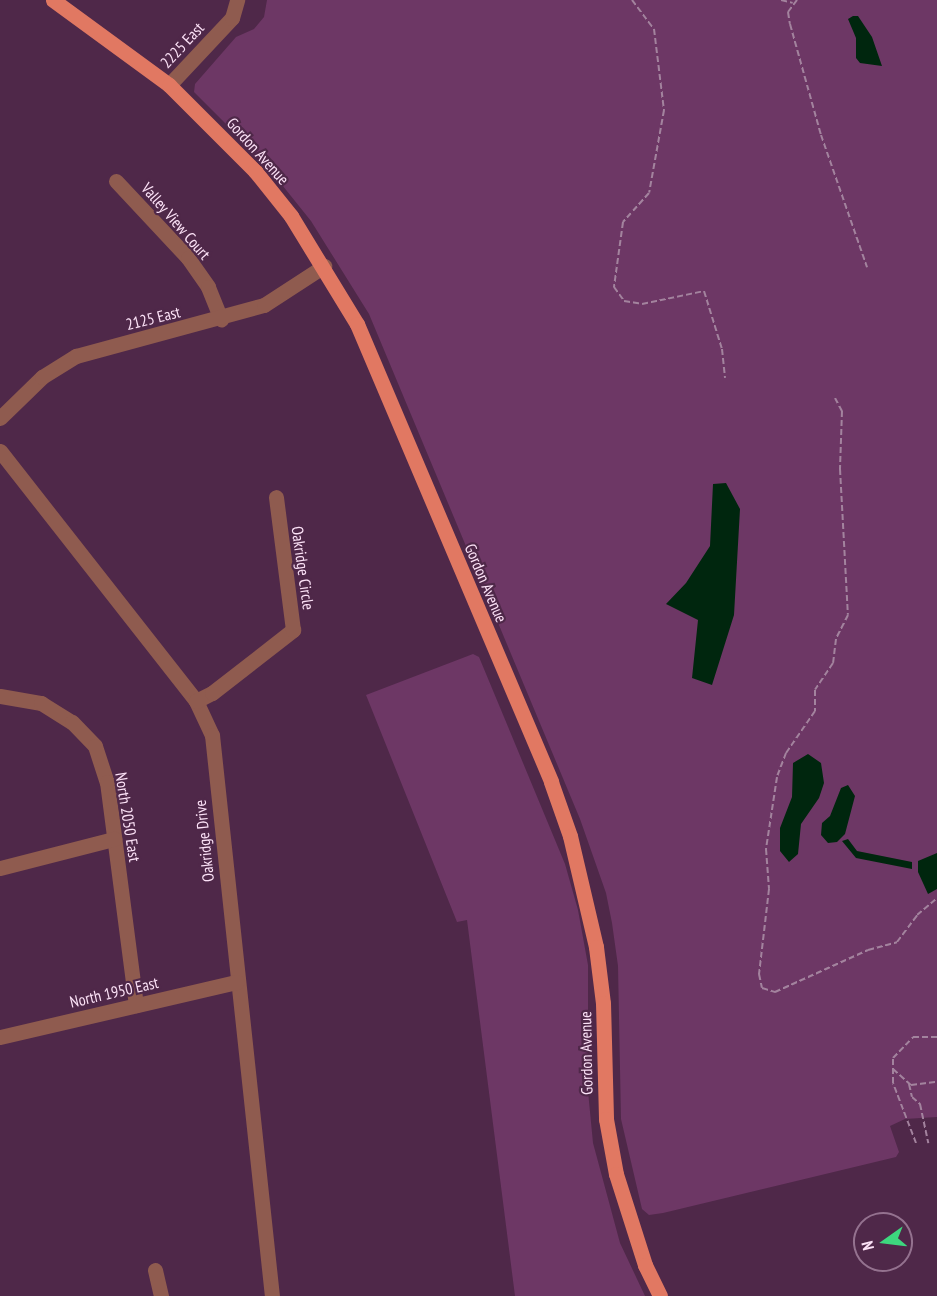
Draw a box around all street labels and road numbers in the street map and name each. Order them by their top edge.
street label: 2225 East [156,18,208,72]
street label: Gordon Avenue [223,113,293,189]
street label: Valley View Court [137,178,215,264]
street label: 2125 East [124,302,182,334]
street label: Oakridge Circle [288,525,318,611]
street label: Gordon Avenue [461,541,511,625]
street label: North 2050 East [111,771,145,863]
street label: Oakridge Drive [190,799,218,883]
street label: North 1950 East [68,972,160,1012]
street label: Gordon Avenue [576,1011,596,1095]

